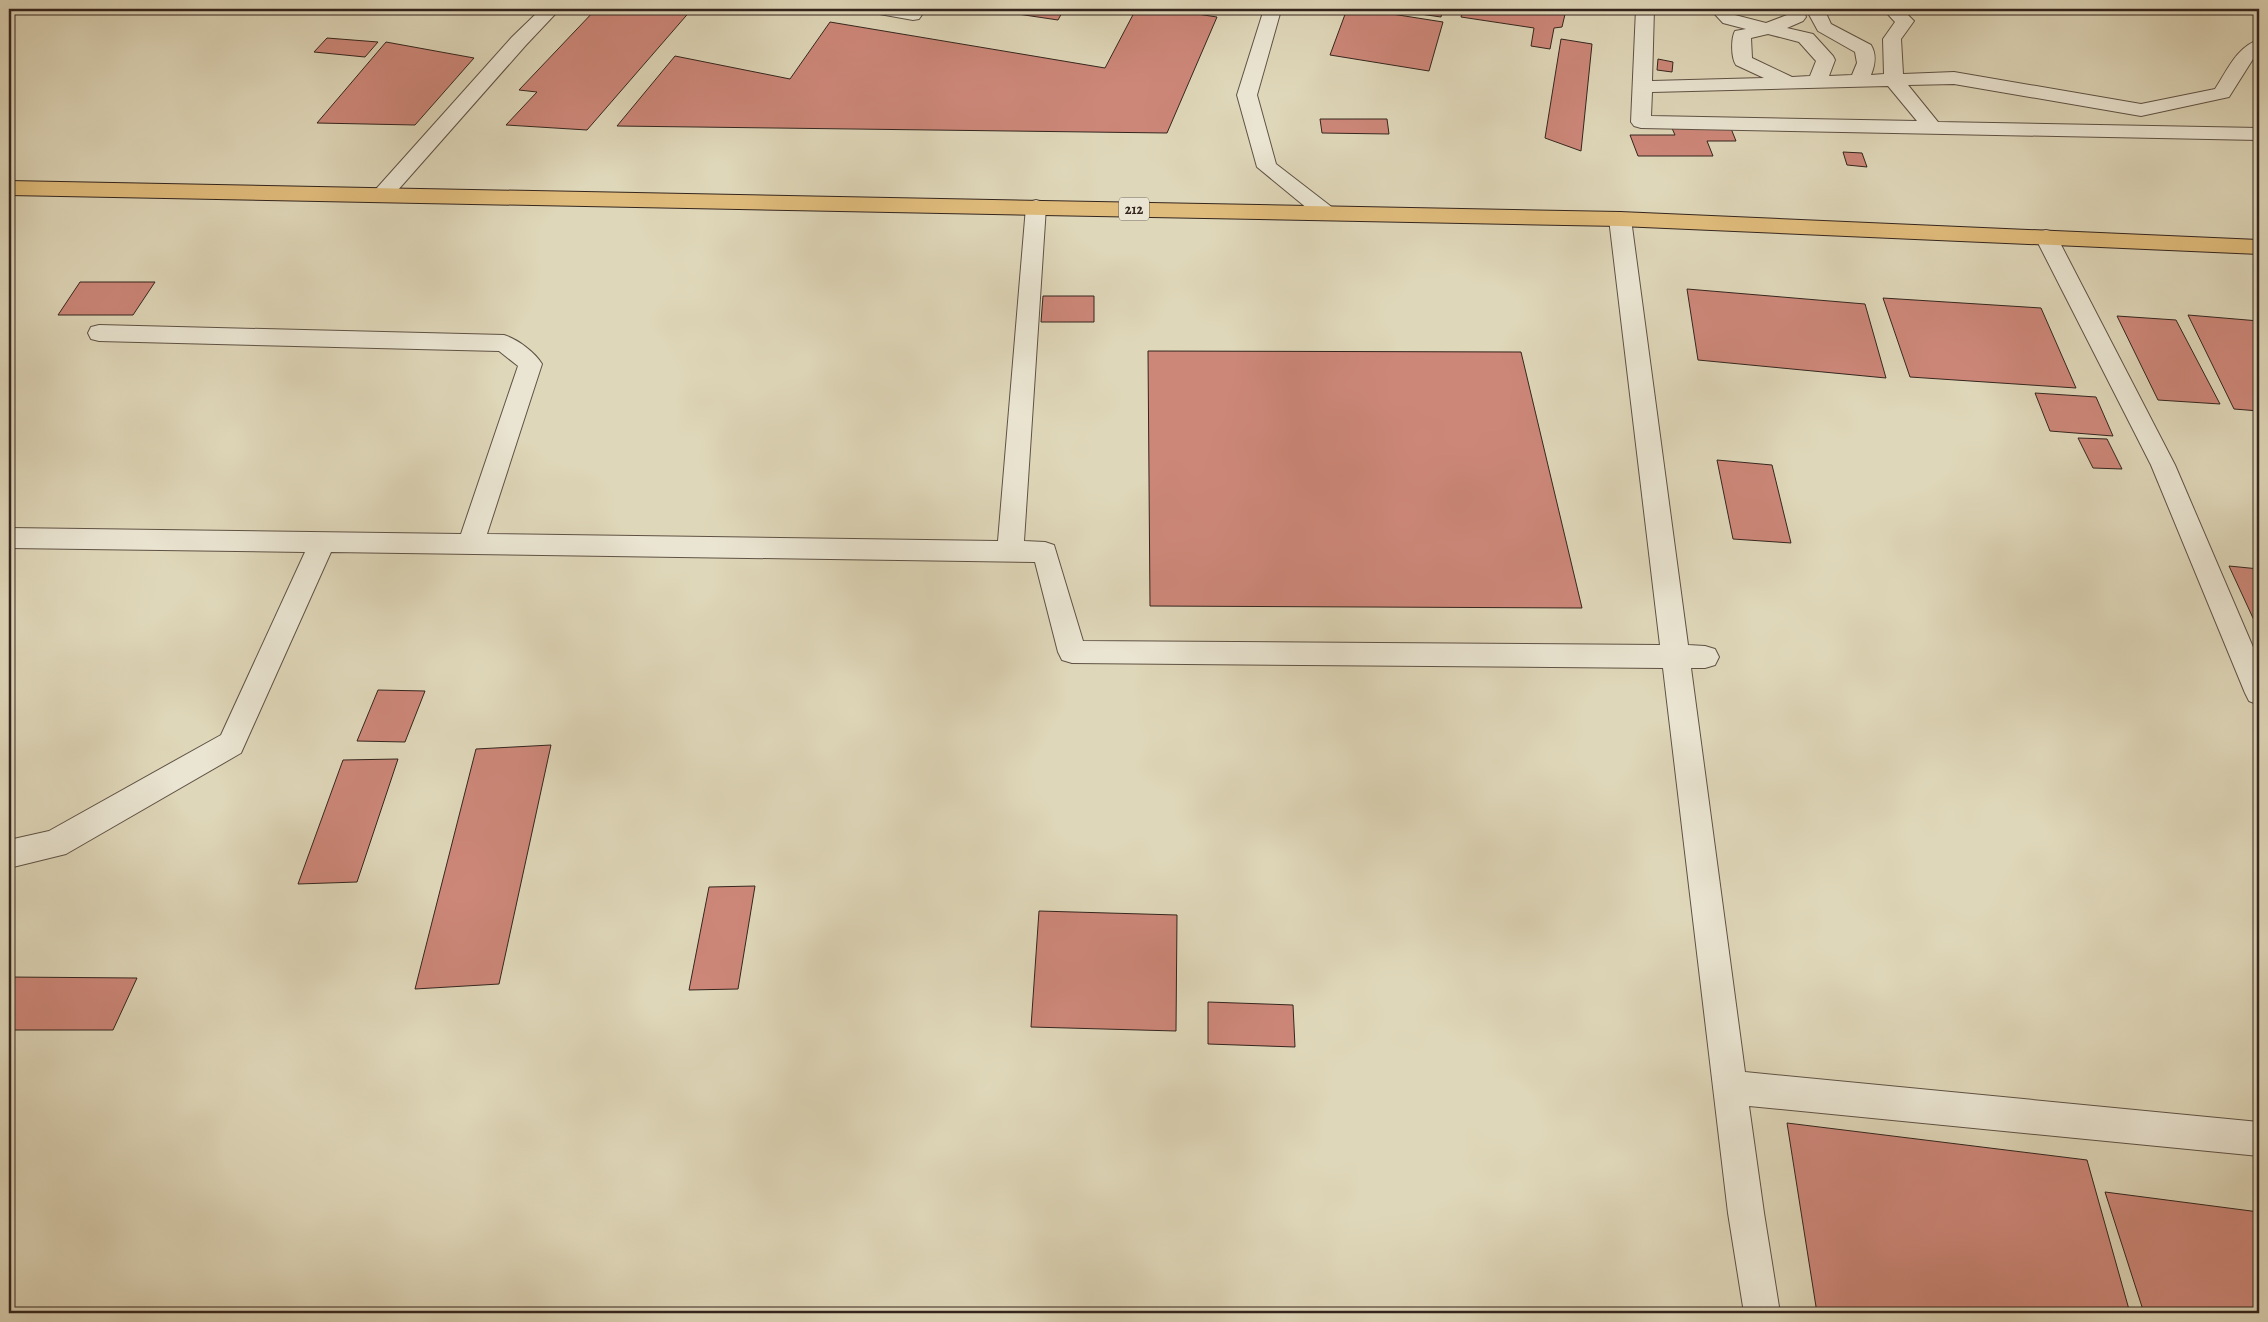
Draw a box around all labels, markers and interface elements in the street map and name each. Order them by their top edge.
road number: 212 [1119,198,1149,220]

